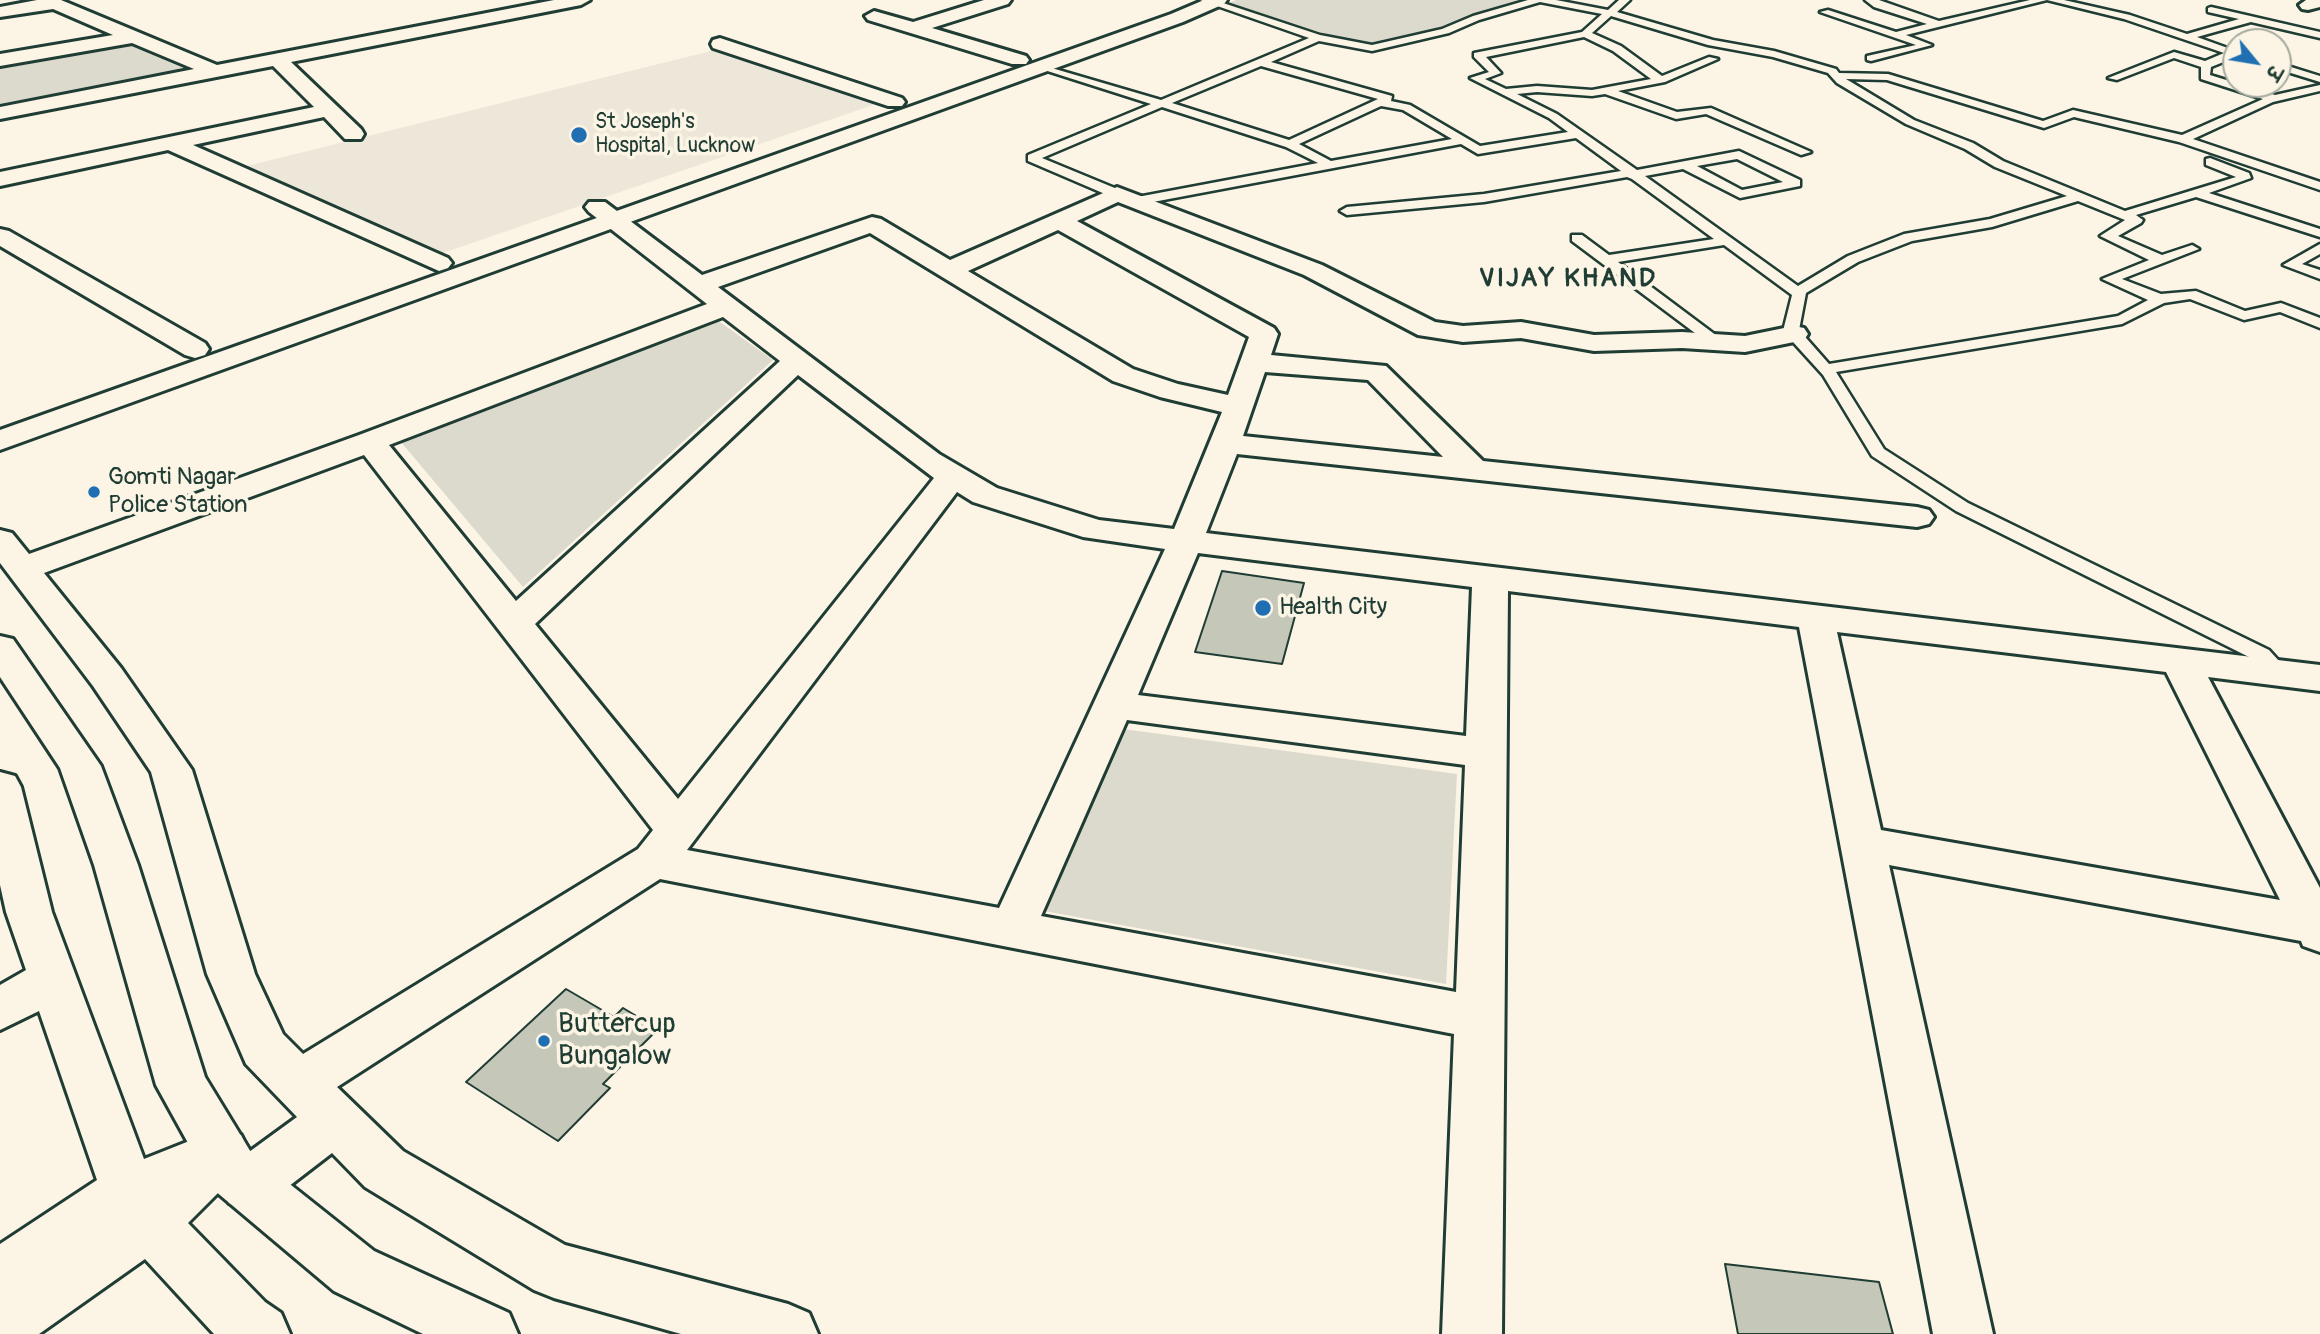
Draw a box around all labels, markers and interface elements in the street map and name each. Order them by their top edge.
north arrow [2222,28,2292,98]
text: उ [2260,61,2287,84]
place label: St Joseph's Hospital, Lucknow [595,110,755,160]
marker: St Joseph's Hospital, Lucknow [569,125,589,145]
district label: VIJAY KHAND [1480,263,1656,295]
place label: Gomti Nagar Police Station [108,464,248,520]
marker: Gomti Nagar Police Station [86,484,102,500]
place label: Health City [1279,594,1387,622]
marker: Health City [1253,598,1273,618]
place label: Buttercup Bungalow [558,1008,676,1074]
marker: Buttercup Bungalow [536,1033,552,1049]

